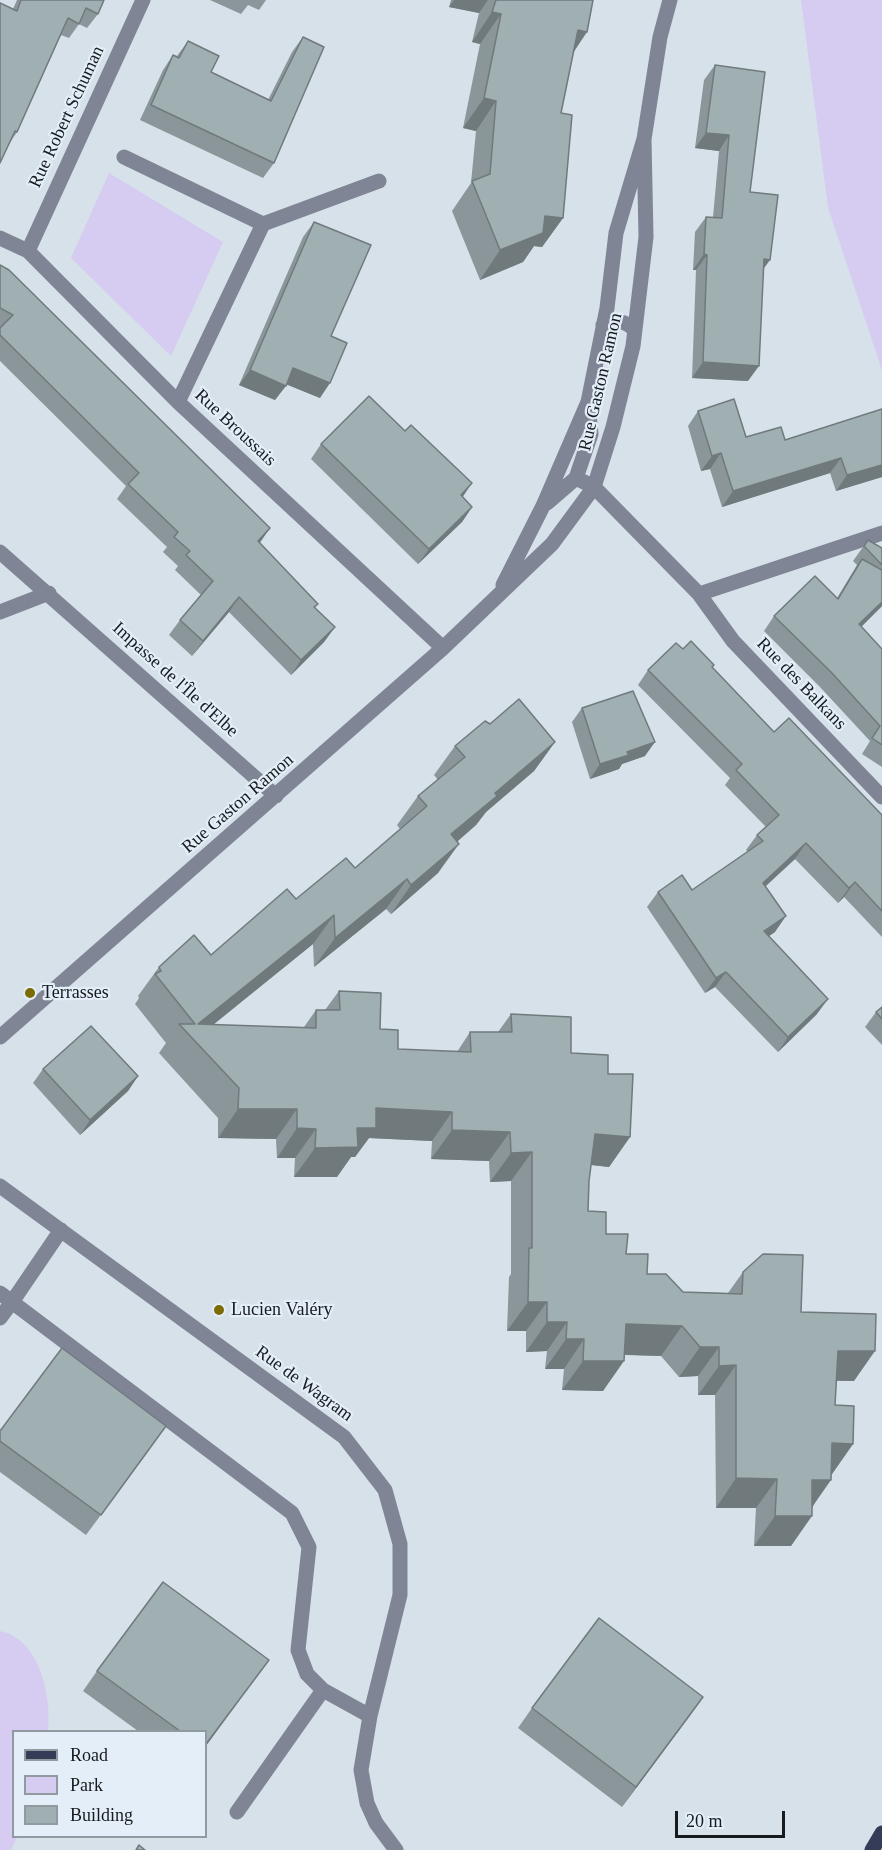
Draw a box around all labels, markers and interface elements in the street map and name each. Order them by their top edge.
street label: Rue Robert Schuman [25,43,109,191]
street label: Rue Gaston Ramon [575,311,627,453]
street label: Rue Broussais [190,385,280,471]
street label: Impasse de l'Île d'Elbe [108,618,242,742]
street label: Rue des Balkans [752,633,850,735]
street label: Rue Gaston Ramon [178,750,298,858]
place label: Terrasses [42,982,109,1004]
marker: Terrasses [23,986,37,1000]
place label: Lucien Valéry [231,1299,332,1321]
marker: Lucien Valéry [212,1303,226,1317]
street label: Rue de Wagram [251,1341,357,1427]
legend [12,1730,207,1838]
text: Road [70,1745,108,1765]
text: Park [70,1775,103,1795]
scale bar [678,1799,788,1837]
text: Building [70,1805,133,1825]
text: 20 m [686,1811,723,1831]

